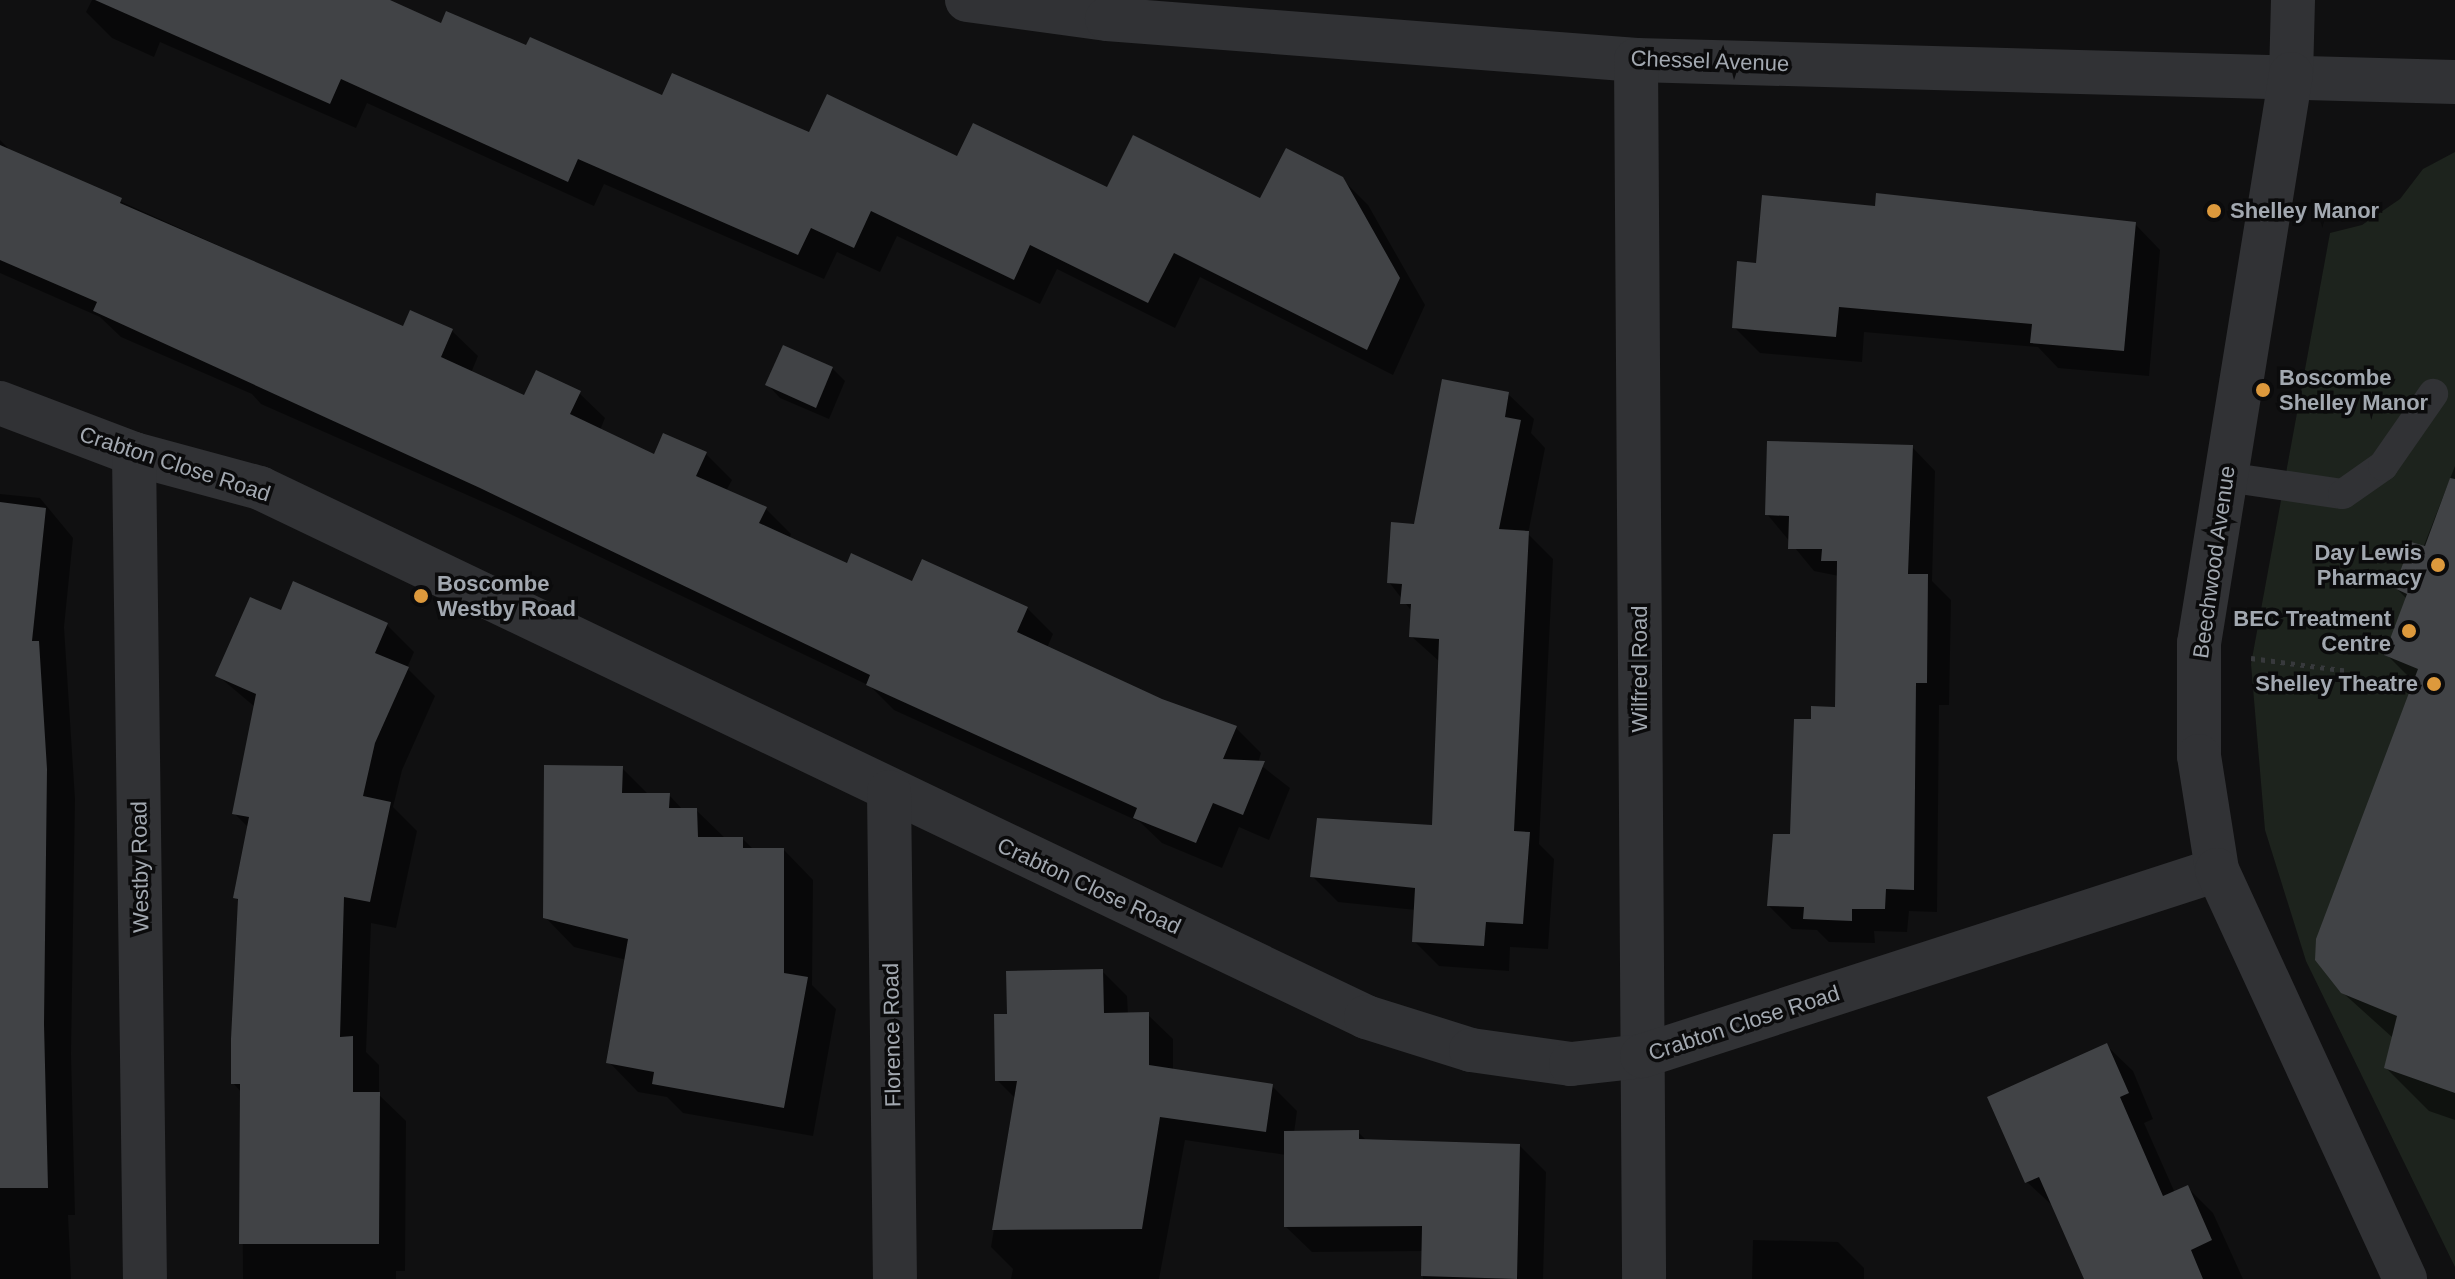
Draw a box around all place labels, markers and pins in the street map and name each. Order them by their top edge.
place label: Shelley Manor [2230,198,2379,224]
marker: Shelley Manor [2205,202,2223,220]
place label: Boscombe Shelley Manor [2279,364,2428,416]
marker: Boscombe Shelley Manor [2254,381,2272,399]
place label: Day Lewis Pharmacy [2314,539,2422,590]
marker: Day Lewis Pharmacy [2429,556,2447,574]
place label: Boscombe Westby Road [437,570,576,622]
marker: Boscombe Westby Road [412,587,430,605]
place label: BEC Treatment Centre [2233,605,2391,656]
marker: BEC Treatment Centre [2398,620,2420,642]
place label: Shelley Theatre [2255,671,2418,697]
marker: Shelley Theatre [2425,675,2443,693]

